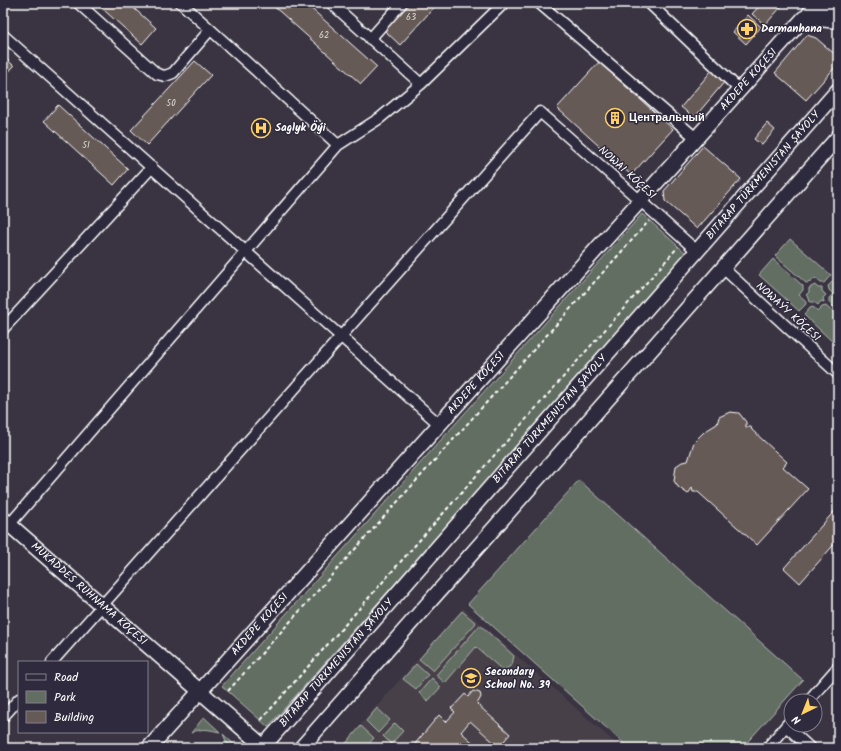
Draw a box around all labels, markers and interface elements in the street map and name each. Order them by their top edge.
house number: 63 [406,10,416,25]
pharmacy icon: Dermanhana [736,18,758,40]
place label: Dermanhana [761,20,822,38]
house number: 62 [319,28,329,43]
street label: AKDEPE KÖÇESI [716,44,782,115]
house number: 50 [166,96,176,111]
street label: BITARAP TÜRKMENISTAN ŞAÝOLY [702,106,825,244]
building icon: Центральный [604,107,626,129]
place label: Центральный [629,109,705,127]
hospital icon: Saglyk Öýi [250,117,272,139]
place label: Saglyk Öýi [275,119,327,137]
house number: 51 [82,138,90,153]
street label: NOWAI KÖÇESI [594,142,660,204]
street label: NOWAÝY KÖÇESI [751,278,825,346]
street label: AKDEPE KÖÇESI [443,348,509,419]
street label: BITARAP TÜRKMENISTAN ŞAÝOLY [488,350,612,488]
street label: MUKADDES RUHNAMA KÖÇESI [27,538,151,650]
street label: AKDEPE KÖÇESI [227,589,293,660]
street label: BITARAP TÜRKMENISTAN ŞAÝOLY [275,594,398,731]
legend [18,661,148,733]
place label: Secondary School No. 39 [485,663,551,694]
school or university icon: Secondary School No. 39 [460,667,482,689]
text: Road [54,668,79,687]
text: Park [54,688,76,707]
north arrow [783,693,823,733]
text: Building [54,708,94,727]
text: N [788,711,806,729]

